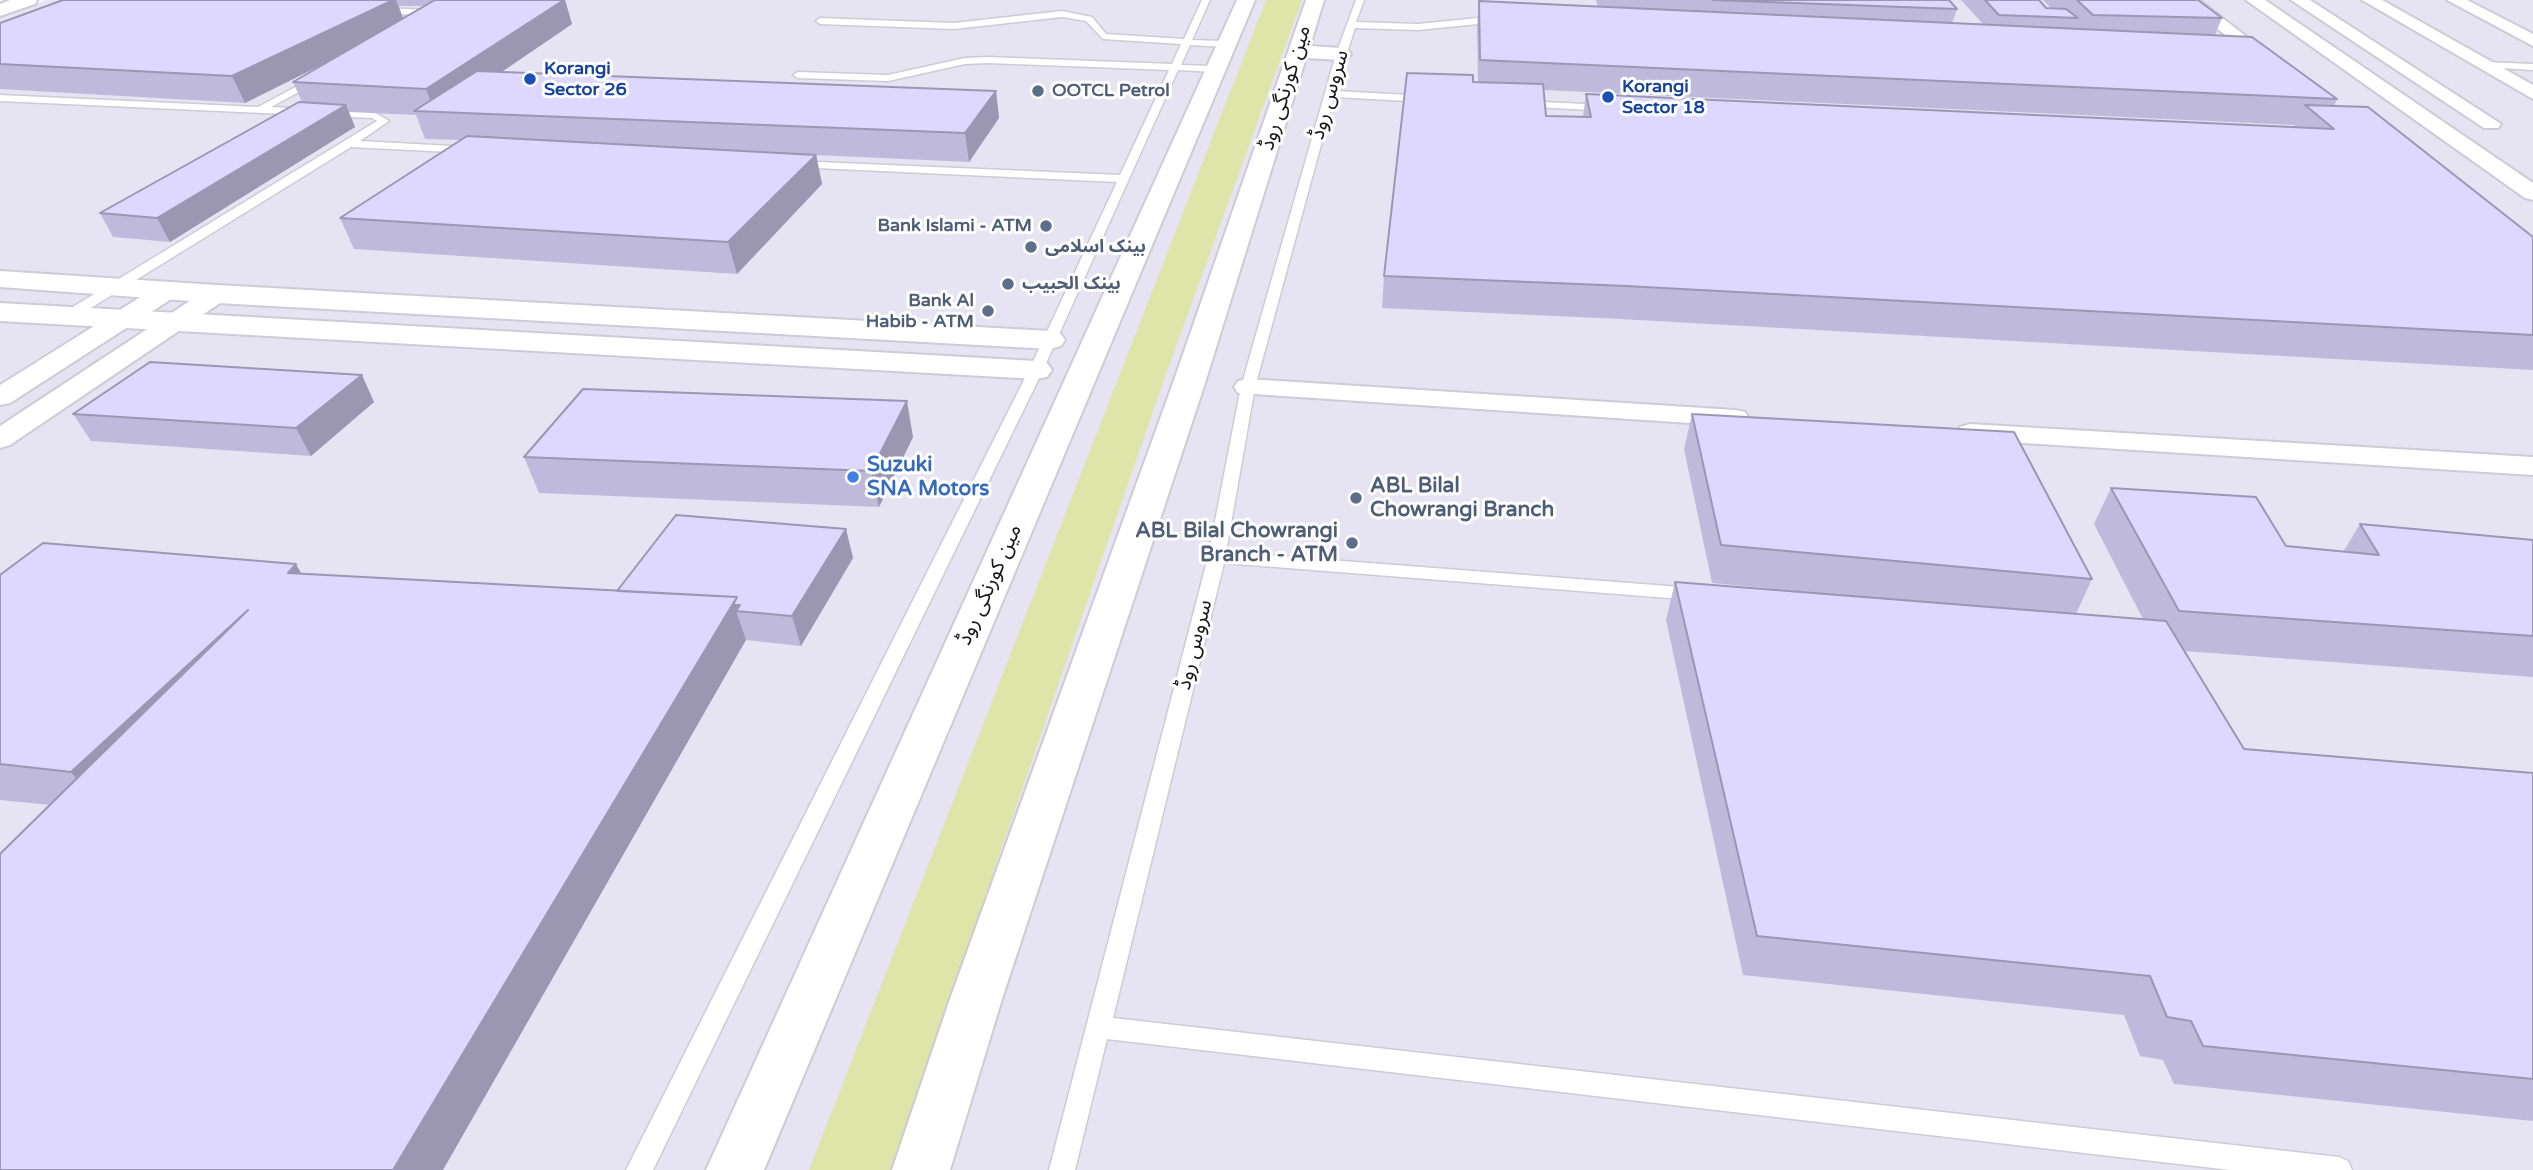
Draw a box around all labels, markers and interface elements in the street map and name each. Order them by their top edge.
street label: مین کورنگی روڈ [1255,22,1317,154]
street label: سروس روڈ [1305,47,1355,143]
place label: Korangi Sector 26 [544,58,627,100]
marker: Korangi Sector 26 [522,71,538,87]
place label: Korangi Sector 18 [1622,76,1705,119]
place label: OOTCL Petrol [1052,80,1170,102]
marker: OOTCL Petrol [1030,83,1046,99]
marker: Korangi Sector 18 [1600,89,1616,105]
place label: Bank Islami - ATM [877,215,1032,237]
marker: Bank Islami - ATM [1038,218,1054,234]
place label: بینک اسلامی [1045,236,1146,258]
marker: بینک اسلامی [1023,239,1039,255]
place label: بينک الحبيب [1022,273,1121,295]
marker: بينک الحبيب [1000,276,1016,292]
place label: Bank Al Habib - ATM [866,290,974,332]
marker: Bank Al Habib - ATM [980,303,996,319]
place label: Suzuki SNA Motors [867,452,989,502]
marker: Suzuki SNA Motors [845,469,861,485]
place label: ABL Bilal Chowrangi Branch [1370,473,1554,523]
marker: ABL Bilal Chowrangi Branch [1348,490,1364,506]
place label: ABL Bilal Chowrangi Branch - ATM [1135,518,1338,568]
street label: مین کورنگی روڈ [952,521,1028,649]
marker: ABL Bilal Chowrangi Branch - ATM [1344,535,1360,551]
street label: سروس روڈ [1172,597,1218,693]

